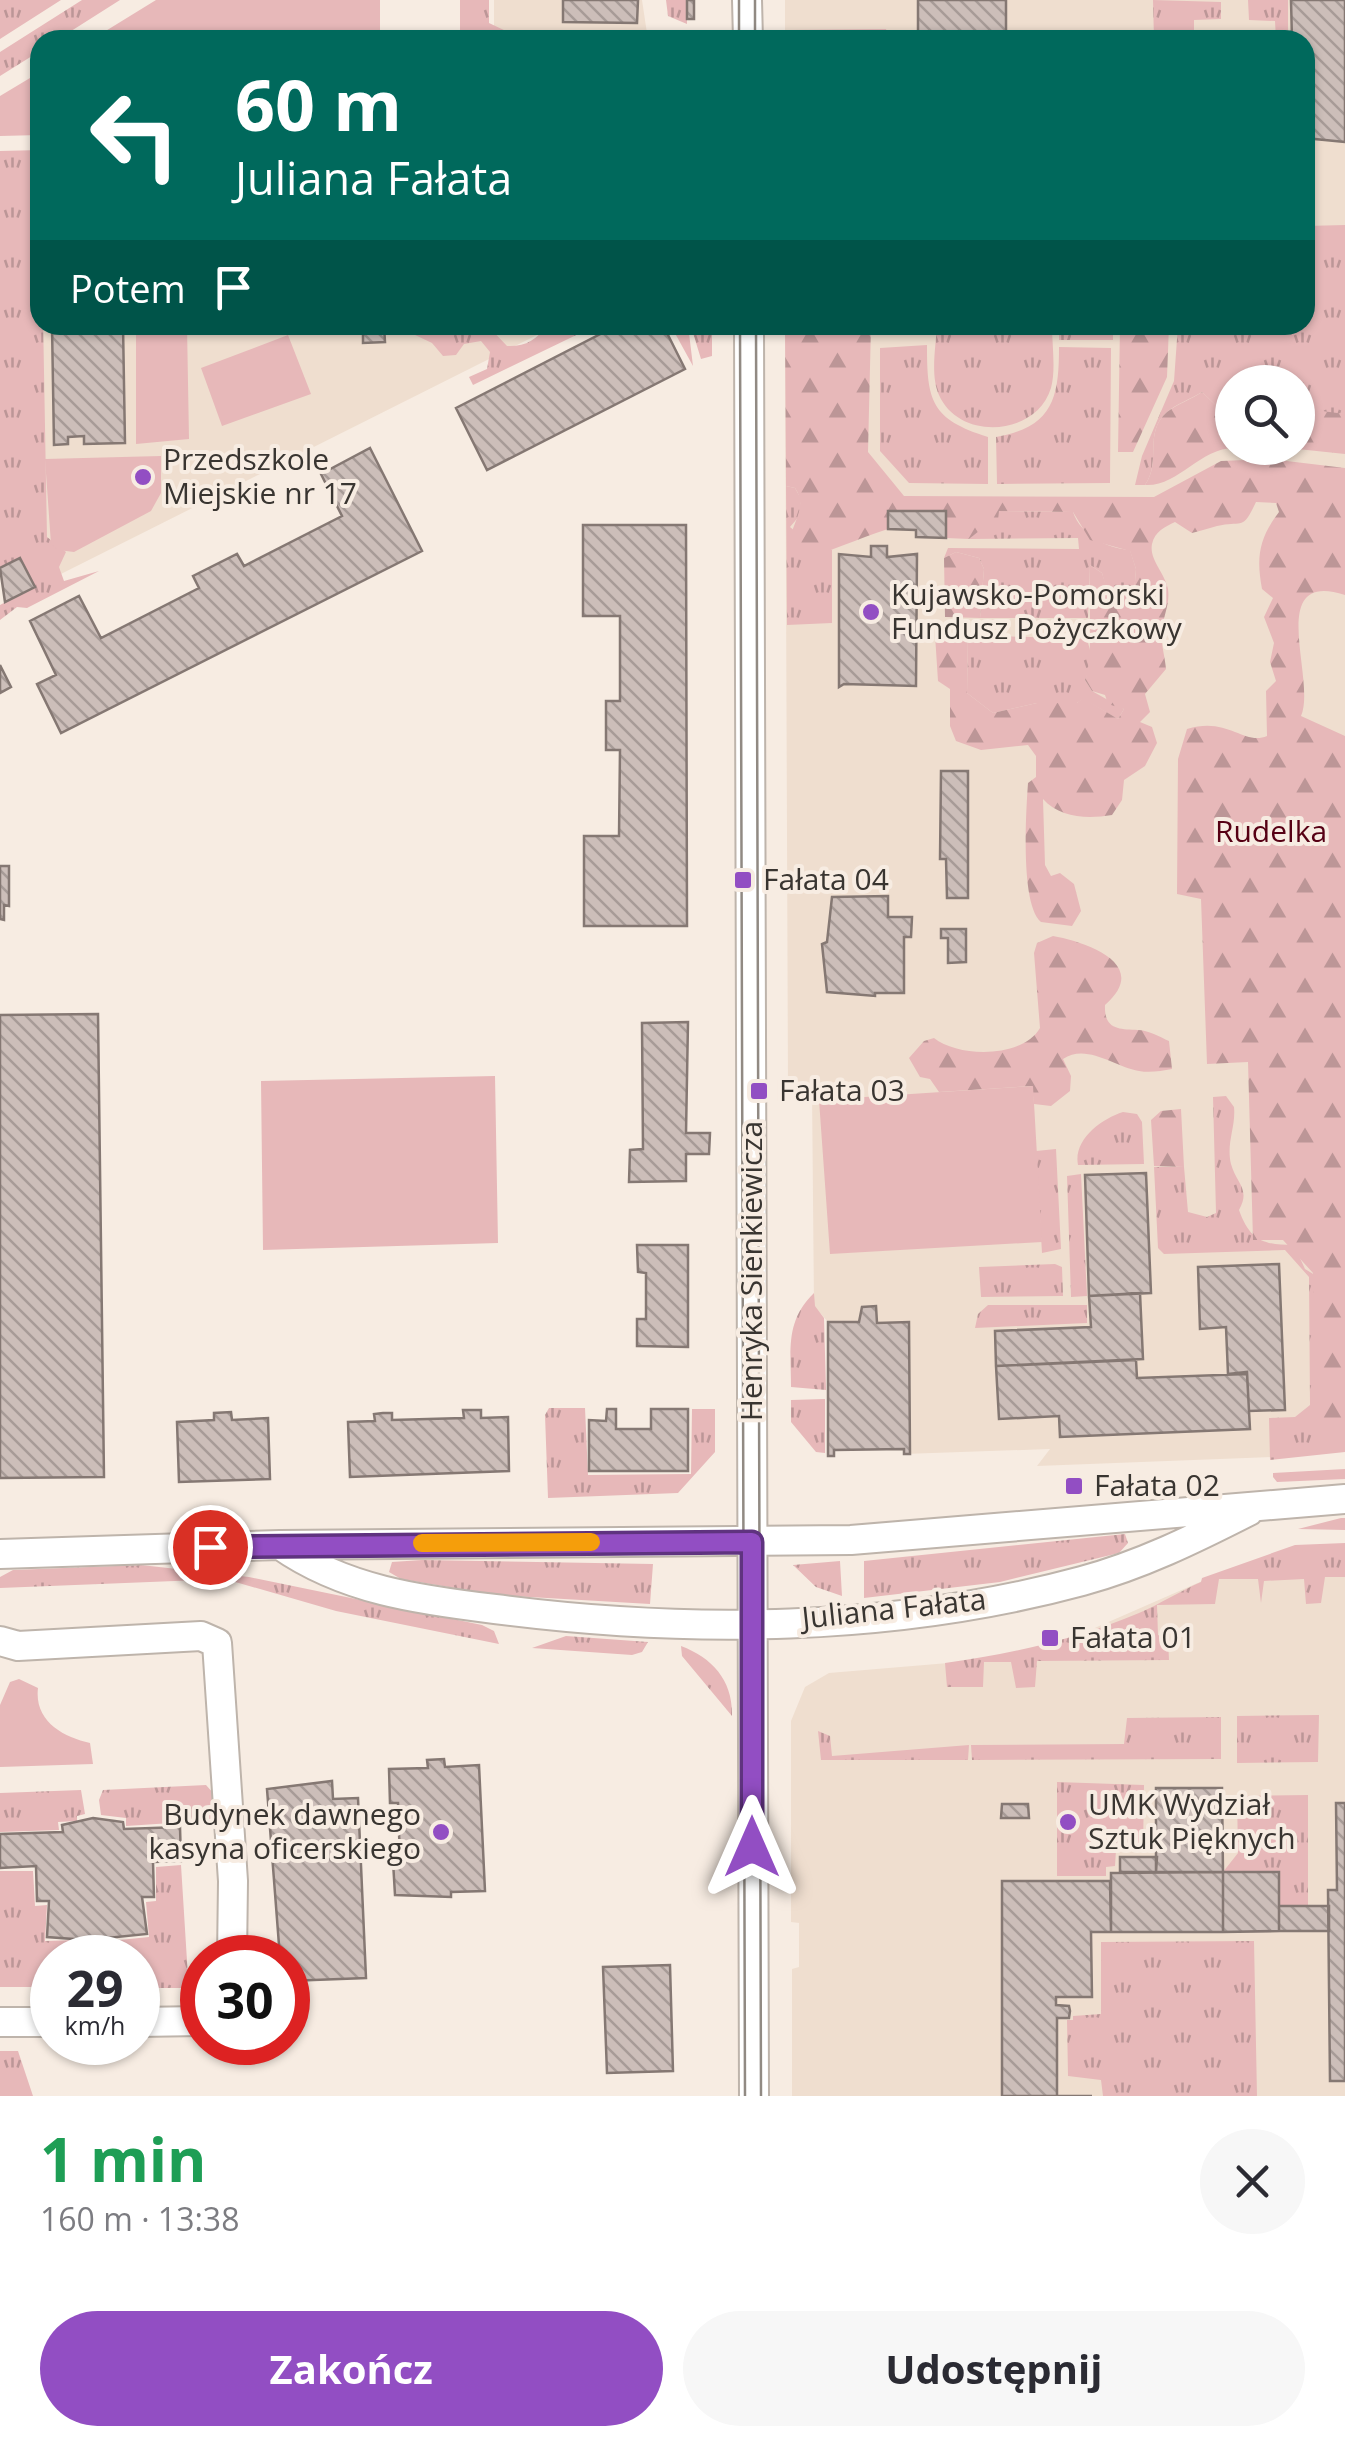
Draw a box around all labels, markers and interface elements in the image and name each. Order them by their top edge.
text: 60 m [235,56,402,152]
icon: left [70,70,200,200]
text: Juliana Fałata [235,147,512,208]
icon: arrive [206,260,261,315]
text: Potem [70,262,186,314]
map controls [1215,365,1315,465]
button: search [1215,365,1315,465]
place label: Przedszkole Miejskie nr 17 [163,438,357,513]
marker: Przedszkole Miejskie nr 17 [132,466,154,488]
place label: Kujawsko-Pomorski Fundusz Pożyczkowy [891,573,1183,648]
marker: Kujawsko-Pomorski Fundusz Pożyczkowy [860,601,882,623]
park label: Rudelka [1215,810,1327,851]
place label: Fałata 04 [763,858,889,899]
marker: Fałata 04 [732,869,754,891]
place label: Fałata 03 [779,1069,905,1110]
marker: Fałata 03 [748,1080,770,1102]
street label: Henryka Sienkiewicza [730,1121,771,1421]
place label: Fałata 02 [1094,1464,1220,1505]
marker: Fałata 02 [1063,1475,1085,1497]
pin [168,1505,253,1590]
icon: arrive [183,1520,238,1575]
street label: Juliana Fałata [797,1577,988,1638]
place label: Fałata 01 [1070,1616,1196,1657]
marker: Fałata 01 [1039,1627,1061,1649]
place label: UMK Wydział Sztuk Pięknych [1088,1783,1296,1858]
place label: Budynek dawnego kasyna oficerskiego [148,1793,421,1868]
position arrow [700,1795,804,1899]
marker: UMK Wydział Sztuk Pięknych [1057,1811,1079,1833]
marker: Budynek dawnego kasyna oficerskiego [430,1821,452,1843]
speed limit sign: 30 [180,1935,310,2065]
text: 29 [66,1954,124,2022]
text: km/h [65,2008,125,2042]
text: 1 min [40,2118,207,2200]
button: close [1200,2129,1305,2234]
text: 160 m · 13:38 [40,2197,239,2240]
button: Zakończ [40,2311,663,2426]
button: Udostępnij [683,2311,1305,2426]

